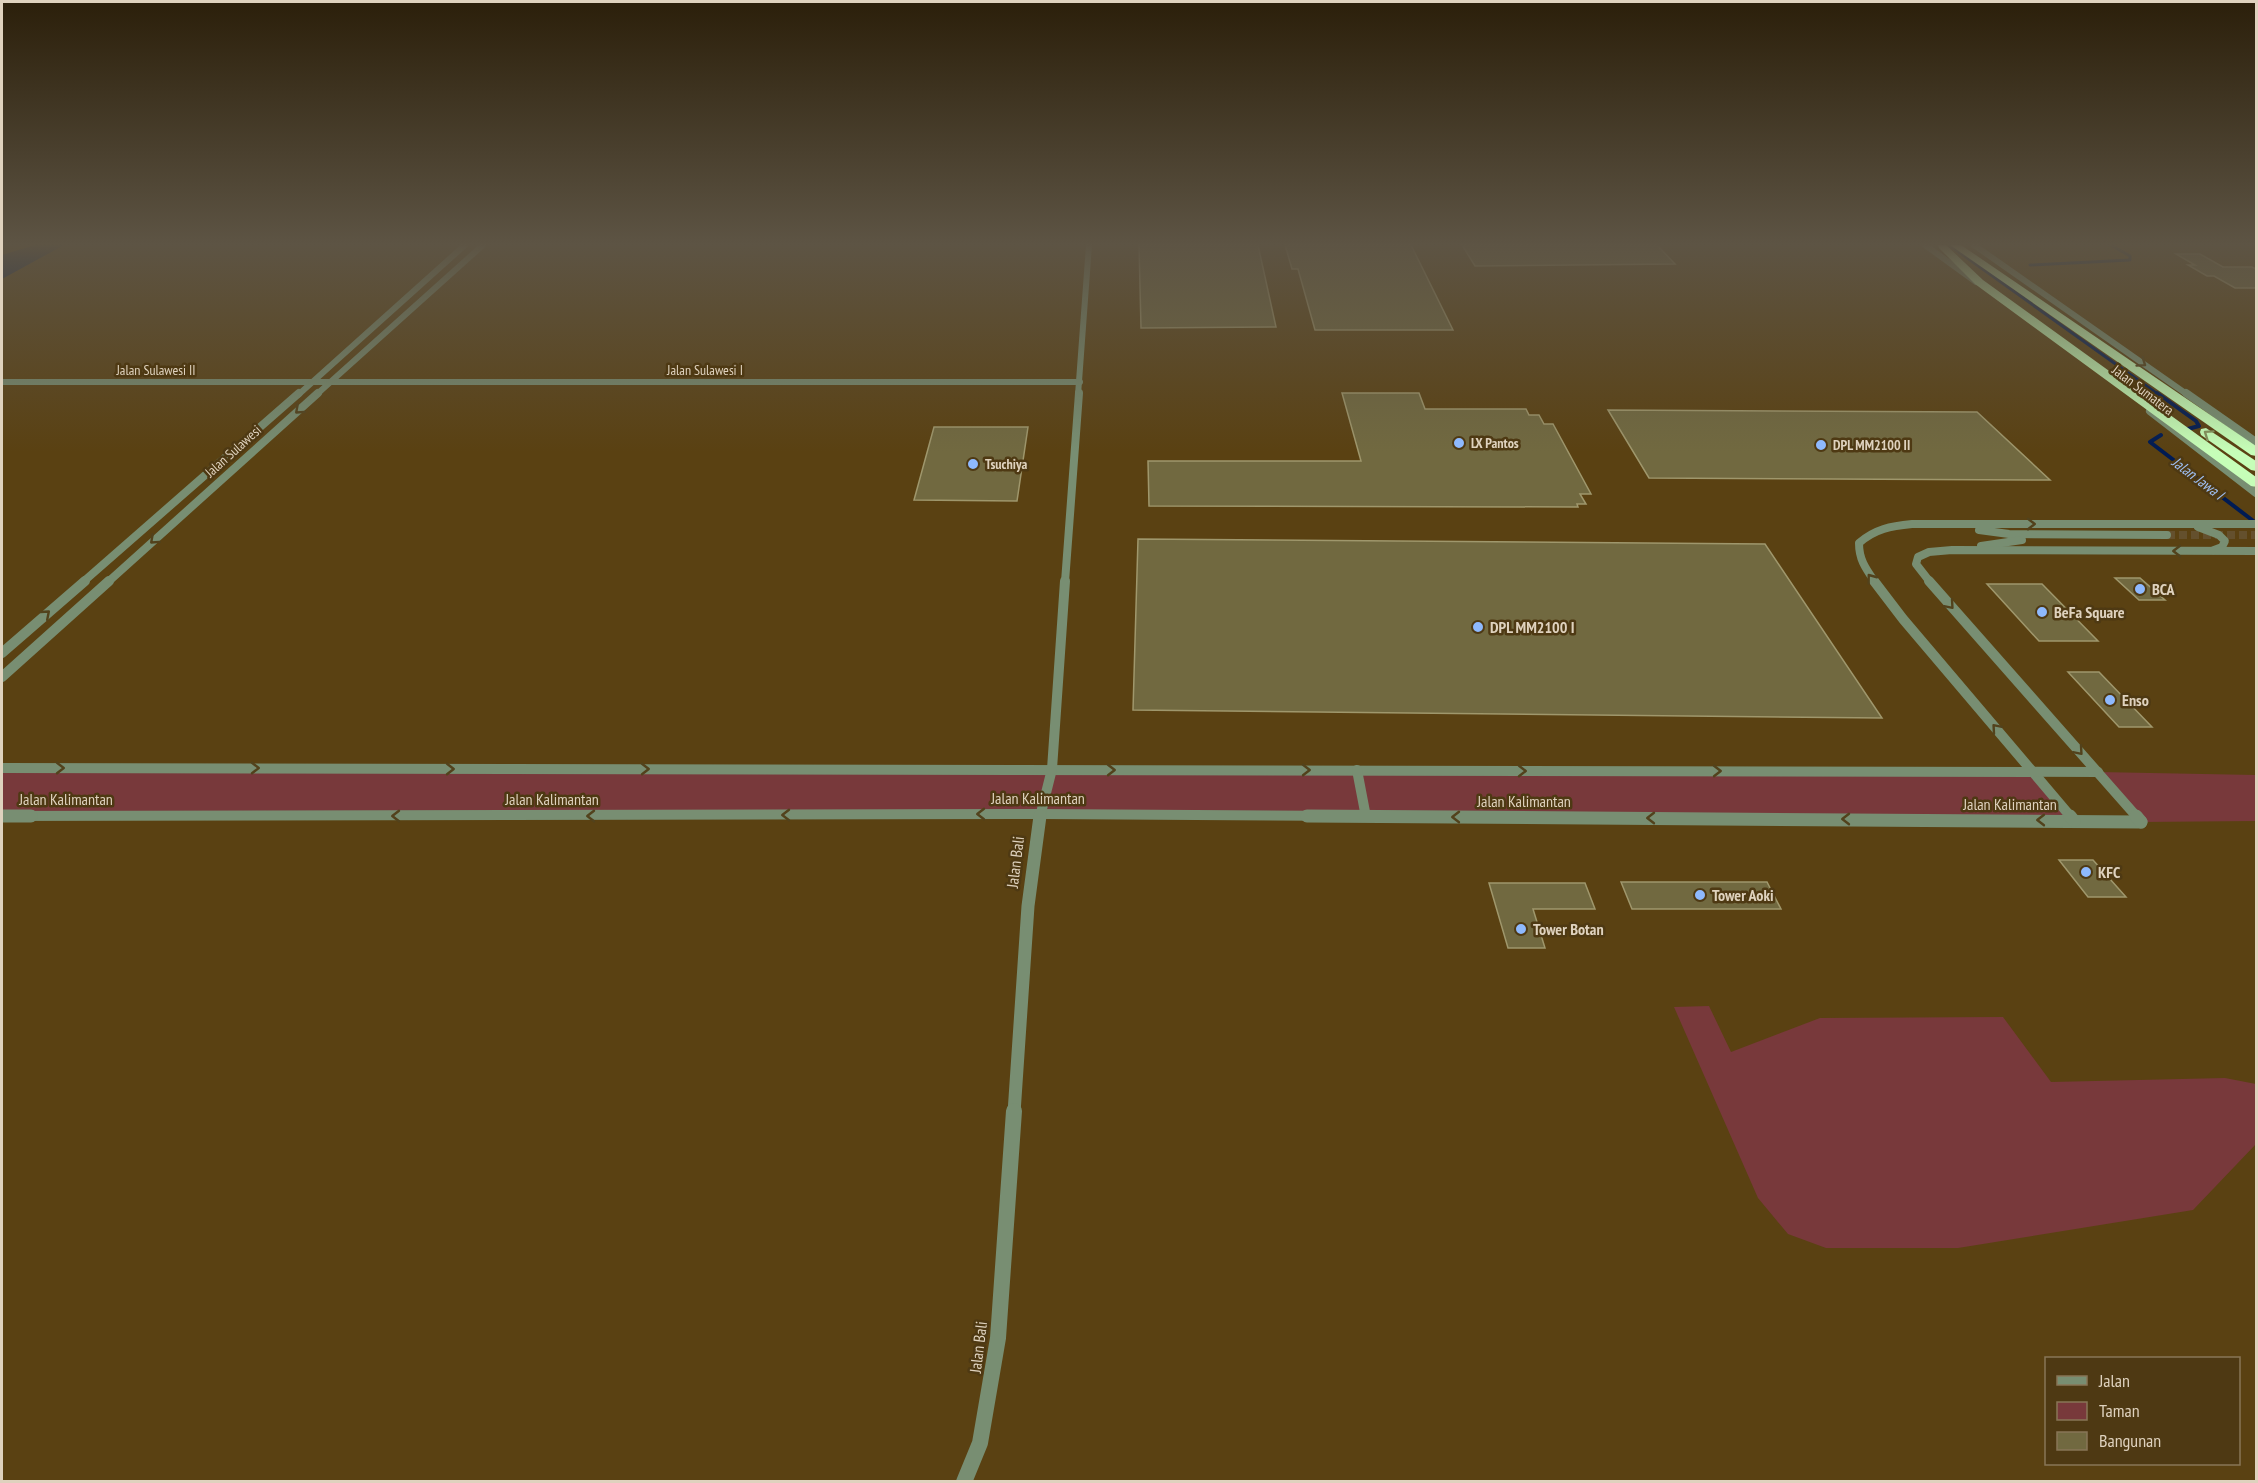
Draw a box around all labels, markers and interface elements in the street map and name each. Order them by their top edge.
one-way arrow [2135,356,2146,367]
street label: Jalan Sumatera [2108,360,2177,419]
street label: Jalan Sulawesi II [115,361,196,379]
street label: Jalan Sulawesi I [666,361,743,379]
one-way arrow [295,403,306,414]
street label: Jalan Sulawesi [200,421,265,482]
one-way arrow [2204,430,2215,441]
place label: LX Pantos [1471,434,1519,452]
marker: LX Pantos [1452,436,1466,450]
place label: DPL MM2100 II [1833,436,1910,454]
marker: DPL MM2100 II [1814,438,1828,452]
water label: Jalan Jawa I [2168,452,2229,505]
place label: Tsuchiya [985,455,1028,473]
marker: Tsuchiya [966,457,980,471]
one-way arrow [2027,518,2036,530]
one-way arrow [150,533,160,544]
one-way arrow [2173,545,2182,557]
one-way arrow [1868,573,1879,584]
place label: BCA [2152,579,2176,599]
marker: BCA [2133,582,2147,596]
one-way arrow [1943,598,1954,609]
place label: BeFa Square [2054,602,2125,622]
marker: BeFa Square [2035,605,2049,619]
one-way arrow [39,611,50,622]
place label: DPL MM2100 I [1490,617,1574,637]
marker: DPL MM2100 I [1471,620,1485,634]
place label: Enso [2122,690,2149,710]
marker: Enso [2103,693,2117,707]
one-way arrow [1992,724,2003,735]
one-way arrow [2072,744,2083,755]
one-way arrow [55,762,64,774]
one-way arrow [250,762,259,774]
one-way arrow [445,763,454,775]
one-way arrow [640,763,649,775]
one-way arrow [1106,764,1115,776]
one-way arrow [1301,764,1310,776]
one-way arrow [1517,765,1526,777]
one-way arrow [1712,765,1721,777]
street label: Jalan Kalimantan [990,788,1085,808]
street label: Jalan Kalimantan [18,789,113,809]
street label: Jalan Kalimantan [504,789,599,809]
street label: Jalan Kalimantan [1476,791,1571,811]
street label: Jalan Kalimantan [1962,794,2057,814]
one-way arrow [977,808,986,820]
one-way arrow [782,809,791,821]
one-way arrow [392,810,401,822]
one-way arrow [587,810,596,822]
one-way arrow [1451,811,1460,824]
one-way arrow [1646,812,1655,825]
one-way arrow [1841,813,1850,825]
one-way arrow [2036,814,2045,826]
street label: Jalan Bali [1002,835,1028,890]
place label: KFC [2098,862,2121,882]
marker: KFC [2079,865,2093,879]
place label: Tower Aoki [1712,885,1774,905]
marker: Tower Aoki [1693,888,1707,902]
place label: Tower Botan [1533,919,1604,939]
marker: Tower Botan [1514,922,1528,936]
street label: Jalan Bali [965,1320,991,1375]
legend [2045,1357,2240,1465]
text: Jalan [2098,1369,2130,1392]
text: Taman [2099,1399,2140,1422]
text: Bangunan [2099,1429,2161,1452]

